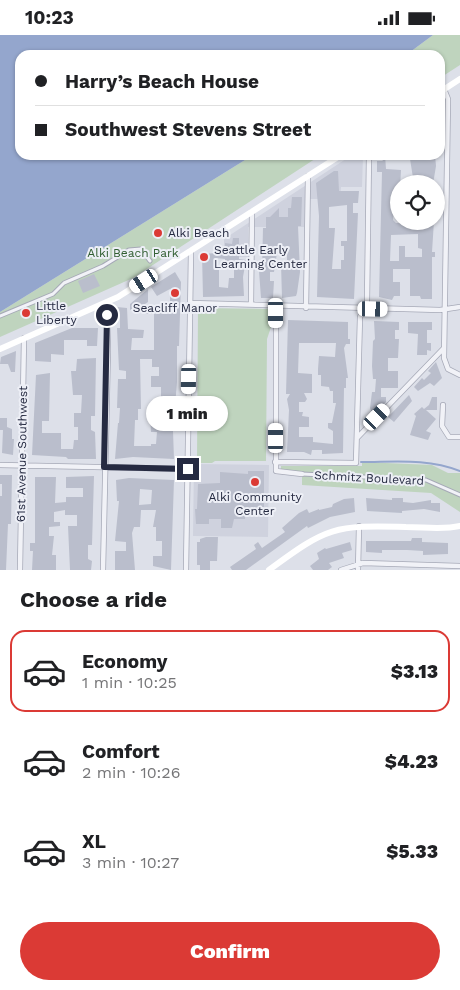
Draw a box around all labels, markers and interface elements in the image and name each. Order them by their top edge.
text: 10:23 [25,6,74,29]
text: Harry’s Beach House [65,70,259,93]
text: Southwest Stevens Street [65,118,311,141]
map controls [390,175,445,230]
button: locate [390,175,445,230]
place label: Alki Beach [168,226,229,240]
marker: Alki Beach [152,227,164,239]
place label: Seattle Early Learning Center [214,243,308,271]
park label: Alki Beach Park [87,246,179,260]
marker: Seattle Early Learning Center [198,251,210,263]
car [127,267,160,295]
marker: Seacliff Manor [169,287,181,299]
car [268,298,283,328]
place label: Little Liberty [36,299,77,327]
place label: Seacliff Manor [133,301,217,315]
car [357,301,388,317]
route start [96,304,118,326]
marker: Little Liberty [20,307,32,319]
car [181,364,196,394]
street label: 61st Avenue Southwest [14,386,30,522]
callout: 1 min [147,397,229,431]
car [361,401,392,433]
text: 1 min [166,404,208,423]
car [268,423,283,453]
route end [177,458,199,480]
street label: Schmitz Boulevard [314,468,424,488]
marker: Alki Community Center [249,476,261,488]
place label: Alki Community Center [208,490,302,518]
text: Choose a ride [20,587,167,612]
icon: car [22,649,67,694]
text: Economy [82,650,167,673]
text: $3.13 [391,660,438,683]
text: 1 min · 10:25 [82,673,177,692]
icon: car [22,739,67,784]
text: Comfort [82,740,160,763]
text: $4.23 [385,750,438,773]
text: 2 min · 10:26 [82,763,180,782]
icon: car [22,829,67,874]
text: XL [82,830,106,853]
text: $5.33 [386,840,438,863]
text: 3 min · 10:27 [82,853,179,872]
button: Confirm [20,922,440,980]

